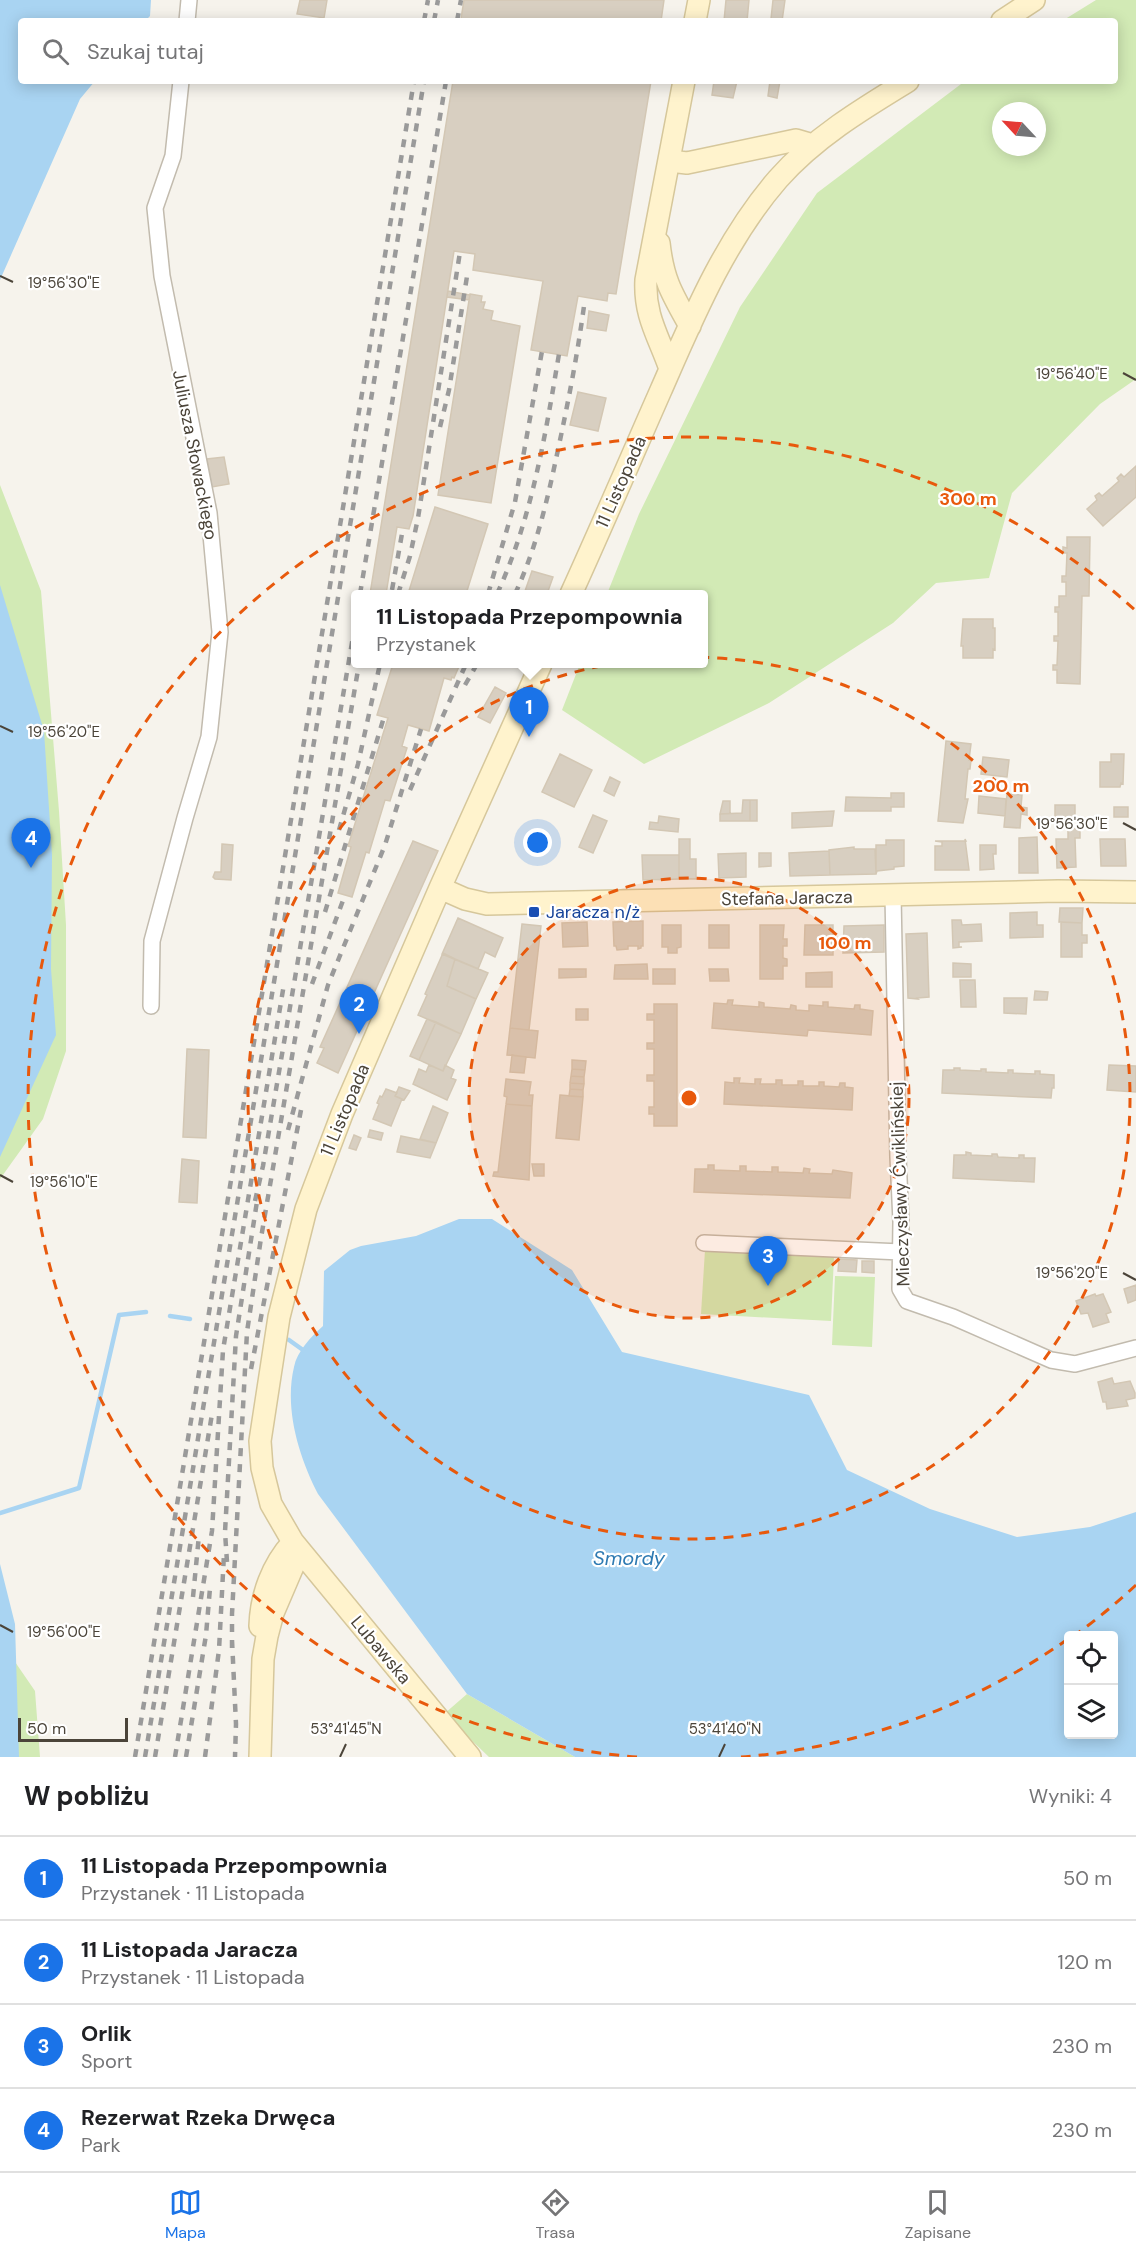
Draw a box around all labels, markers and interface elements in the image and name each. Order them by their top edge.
search box [18,18,1118,84]
icon: search [39,35,72,68]
text: Szukaj tutaj [87,37,204,66]
north arrow [992,102,1046,156]
text: 19°56'30"E [28,273,100,293]
text: 19°56'40"E [1036,364,1108,384]
street label: Juliusza Słowackiego [167,368,223,542]
street label: 11 Listopada [590,432,652,532]
text: 300 m [939,487,997,511]
popup [351,590,708,668]
text: 11 Listopada Przepompownia [376,602,683,631]
text: Przystanek [376,631,476,657]
pin: 1 [510,688,548,737]
text: 19°56'20"E [28,722,100,742]
text: 200 m [973,774,1029,798]
text: 19°56'30"E [1036,814,1108,834]
pin: 4 [12,818,51,868]
your location [523,828,552,857]
street label: Stefana Jaracza [721,885,853,911]
place label: Jaracza n/ż [546,900,640,924]
marker: Jaracza n/ż [527,905,541,919]
text: 100 m [818,931,872,955]
pin: 2 [340,984,378,1034]
street label: 11 Listopada [315,1060,375,1160]
street label: Mieczysławy Ćwiklińskiej [884,1081,916,1287]
centre of rings [679,1088,699,1108]
text: 19°56'10"E [30,1172,98,1192]
pin: 3 [748,1236,788,1286]
text: 19°56'20"E [1036,1263,1108,1283]
water label: Smordy [593,1545,666,1571]
street label: Lubawska [345,1611,417,1689]
text: 19°56'00"E [27,1622,101,1642]
map controls [1064,1631,1118,1739]
button: locate [1064,1631,1118,1685]
button: layers [1064,1685,1118,1739]
scale bar [18,1715,128,1742]
text: 50 m [27,1718,66,1739]
text: 53°41'45"N [310,1719,382,1739]
text: 53°41'40"N [689,1719,761,1739]
text: W pobliżu [24,1779,149,1813]
text: Wyniki: 4 [1029,1783,1112,1809]
text: 11 Listopada Przepompownia [81,1851,387,1880]
text: 1 [40,1865,47,1891]
text: 50 m [1063,1865,1112,1891]
text: Przystanek · 11 Listopada [81,1880,305,1906]
text: 11 Listopada Jaracza [81,1935,298,1964]
text: 2 [38,1949,49,1975]
text: 120 m [1058,1949,1112,1975]
text: Przystanek · 11 Listopada [81,1964,305,1990]
text: Orlik [81,2019,132,2048]
text: 3 [37,2033,50,2059]
text: 230 m [1052,2033,1112,2059]
text: Sport [81,2048,132,2074]
text: Rezerwat Rzeka Drwęca [81,2103,335,2132]
text: 4 [37,2117,50,2143]
text: 230 m [1052,2117,1112,2143]
text: Park [81,2132,121,2158]
tab: Mapa [165,2186,206,2243]
tab: Trasa [536,2186,575,2243]
tab: Zapisane [905,2186,971,2243]

